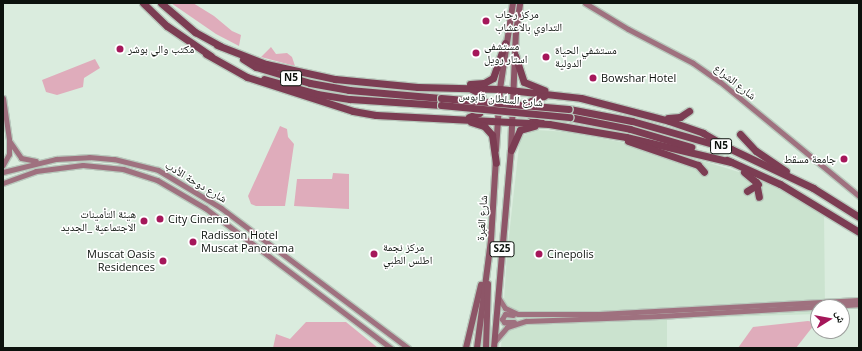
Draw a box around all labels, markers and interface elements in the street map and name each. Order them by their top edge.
place label: مركز رحاب التداوي بالاعشاب [495,8,562,34]
marker: مركز رحاب التداوي بالاعشاب [480,15,492,27]
place label: مستشفى استار رويل [484,40,527,66]
place label: مكتب والي بوشر [128,42,194,56]
marker: مكتب والي بوشر [115,44,125,54]
place label: مستشفي الحياة الدولية [555,44,617,70]
marker: مستشفى استار رويل [471,48,481,58]
marker: مستشفي الحياة الدولية [540,51,552,63]
street label: شارع الشراع [711,61,759,103]
road number: N5 [280,70,302,86]
place label: Bowshar Hotel [601,71,676,85]
marker: Bowshar Hotel [588,73,598,83]
street label: شارع السلطان قابوس [458,89,544,109]
road number: N5 [710,138,732,154]
place label: جامعة مسقط [784,152,836,166]
marker: جامعة مسقط [839,154,849,164]
street label: شارع دوحة الأدب [163,158,229,206]
street label: شارع الغبرة [474,195,490,241]
place label: هيئة التأمينات الاجتماعية _الجديد [61,208,136,234]
place label: City Cinema [168,212,229,226]
marker: City Cinema [155,214,165,224]
marker: هيئة التأمينات الاجتماعية _الجديد [139,216,149,226]
place label: Radisson Hotel Muscat Panorama [201,229,294,255]
marker: Radisson Hotel Muscat Panorama [188,237,198,247]
place label: مركز نجمة اطلس الطبي [383,241,432,267]
road number: S25 [489,241,515,257]
place label: Cinepolis [547,247,594,261]
place label: Muscat Oasis Residences [87,248,155,274]
marker: مركز نجمة اطلس الطبي [368,248,380,260]
marker: Cinepolis [534,249,544,259]
marker: Muscat Oasis Residences [158,256,168,266]
north arrow [810,299,850,339]
text: ش [833,310,850,324]

